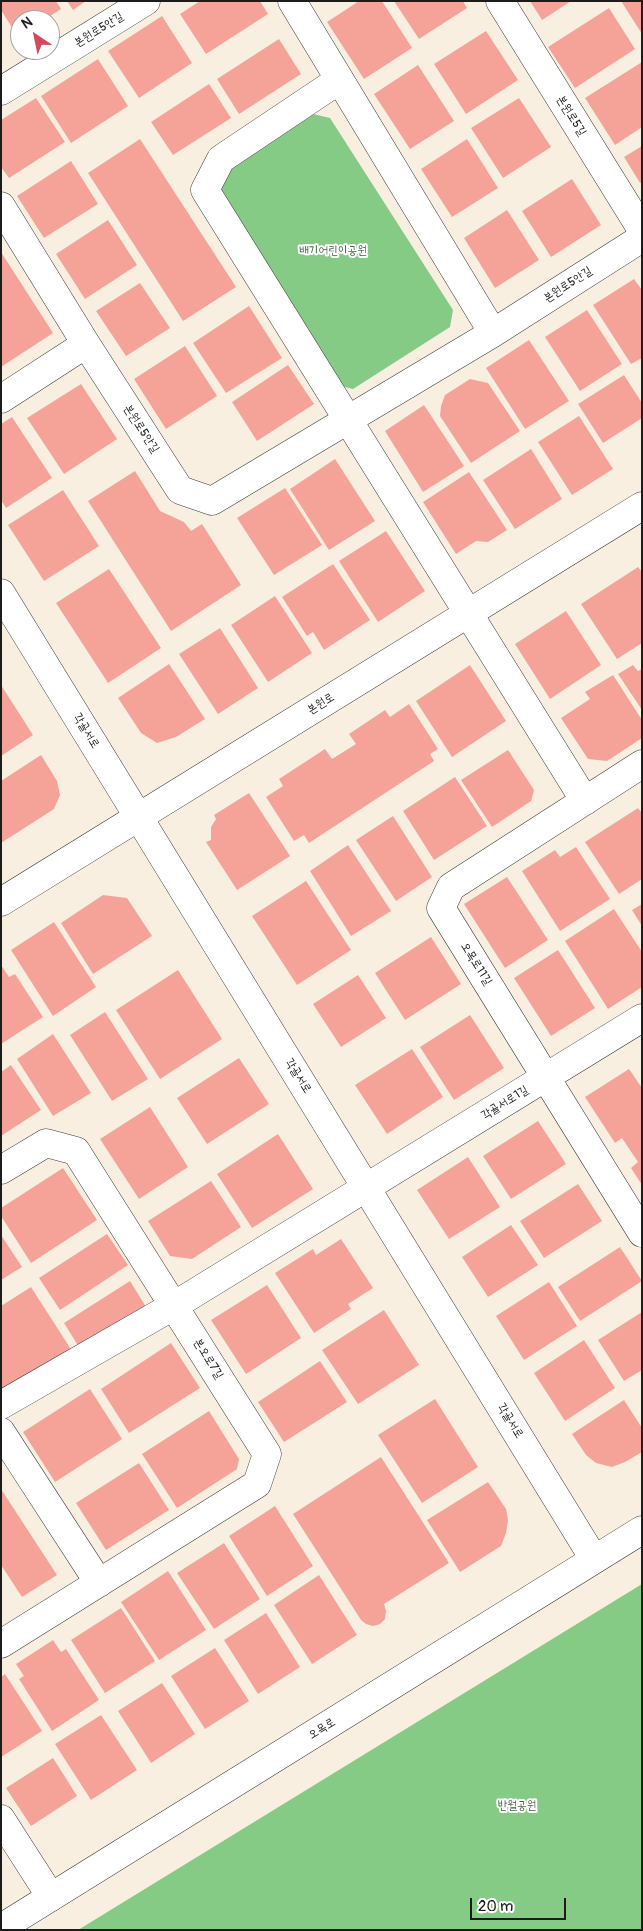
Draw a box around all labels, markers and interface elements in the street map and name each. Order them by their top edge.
street label: 본원로5안길 [72,9,126,51]
north arrow [10,10,60,60]
text: N [18,13,36,33]
street label: 본원로5길 [553,93,589,139]
park label: 배기어린이공원 [299,244,367,258]
street label: 본원로5안길 [541,264,595,306]
street label: 본원로5안길 [120,402,162,456]
street label: 본원로 [305,690,337,718]
street label: 각골서로 [70,711,102,751]
street label: 오목로11길 [457,940,495,988]
street label: 각골서로 [282,1056,314,1096]
street label: 각골서로1길 [479,1083,531,1123]
street label: 본오로7길 [190,1336,226,1382]
street label: 각골서로 [494,1401,526,1441]
street label: 오목로 [306,1715,338,1743]
park label: 반월공원 [498,1799,536,1813]
scale bar [473,1888,569,1920]
text: 20 m [478,1897,513,1916]

